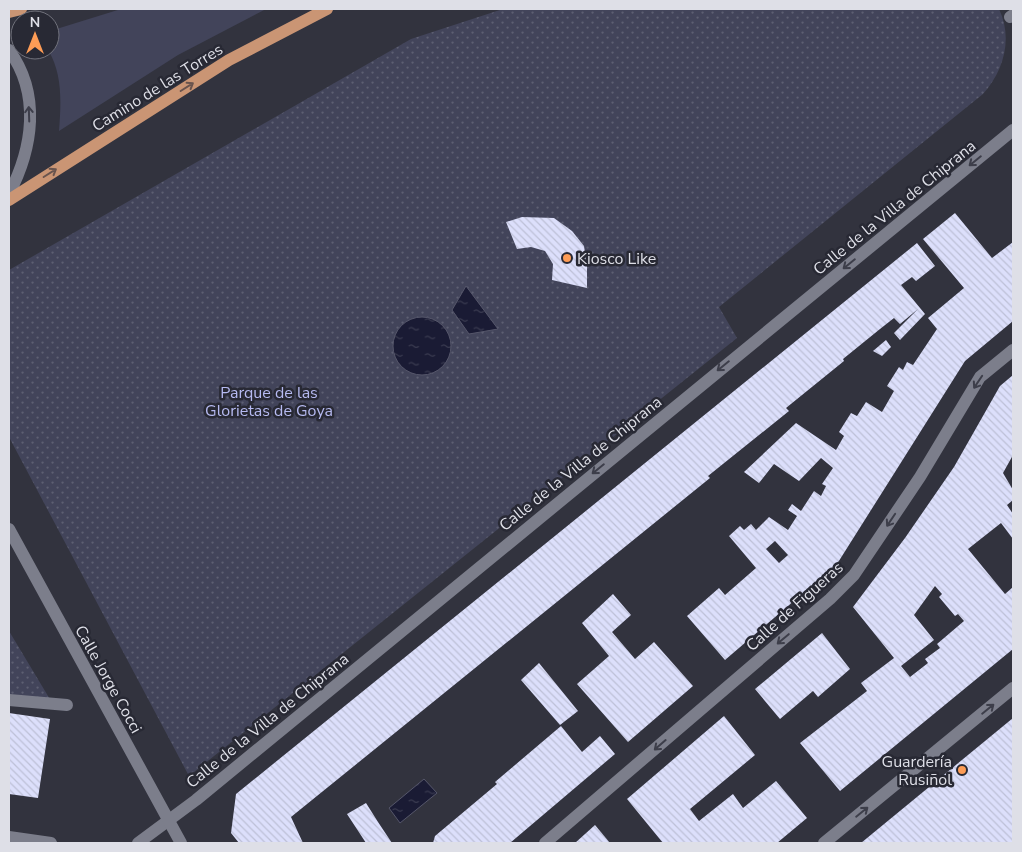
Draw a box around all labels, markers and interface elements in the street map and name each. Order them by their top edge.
north arrow [10,10,60,60]
text: N [30,13,40,32]
street label: Camino de las Torres [88,39,227,137]
one-way arrow [180,81,194,91]
one-way arrow [25,106,34,122]
street label: Calle de la Villa de Chiprana [809,135,981,280]
one-way arrow [969,156,982,167]
one-way arrow [43,168,57,179]
place label: Kiosco Like [577,248,656,270]
marker: Kiosco Like [561,252,573,264]
one-way arrow [843,258,856,269]
one-way arrow [717,361,730,372]
one-way arrow [973,375,983,389]
park label: Parque de las Glorietas de Goya [205,382,333,422]
street label: Calle de la Villa de Chiprana [495,391,667,536]
one-way arrow [592,464,605,475]
one-way arrow [886,513,896,527]
street label: Calle de Figueras [741,557,848,656]
street label: Calle Jorge Cocci [69,622,147,737]
one-way arrow [777,634,790,645]
street label: Calle de la Villa de Chiprana [182,648,354,793]
one-way arrow [981,704,994,715]
one-way arrow [653,739,666,751]
place label: Guardería Rusiñol [882,751,952,791]
marker: Guardería Rusiñol [956,764,968,776]
one-way arrow [855,807,868,818]

